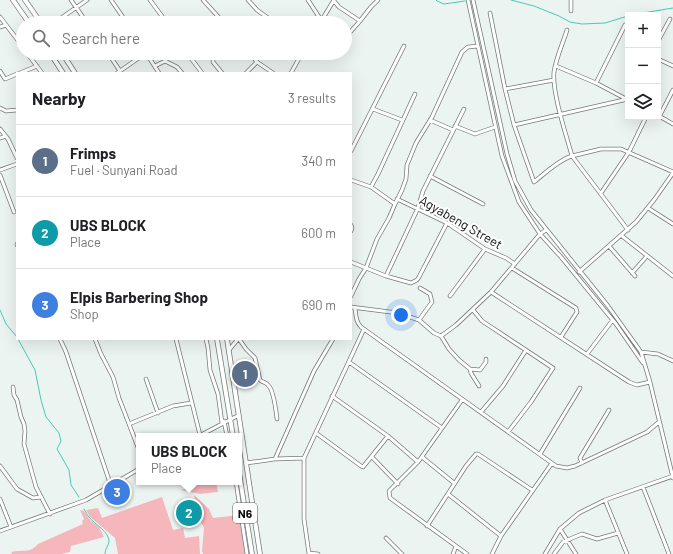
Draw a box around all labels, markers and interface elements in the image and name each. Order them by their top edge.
map controls [625,12,661,120]
button: + [625,12,661,48]
search box [16,16,352,60]
icon: search [30,27,52,49]
text: Search here [62,29,140,47]
button: − [625,48,661,84]
button: layers [625,84,661,120]
text: Nearby [32,88,86,108]
text: 3 results [288,90,336,106]
text: Frimps [70,144,116,162]
text: 1 [43,153,47,169]
text: 340 m [301,153,336,169]
text: Fuel · Sunyani Road [70,162,178,178]
street label: Agyabeng Street [417,192,505,252]
text: UBS BLOCK [70,216,146,234]
text: 2 [41,225,49,241]
text: 600 m [301,225,336,241]
text: Place [70,234,101,250]
text: Elpis Barbering Shop [70,288,208,306]
text: 3 [41,297,49,313]
text: 690 m [302,297,336,313]
your location [391,305,411,325]
text: Shop [70,306,99,322]
pin: 1 [232,359,258,389]
popup [136,433,242,485]
text: UBS BLOCK [151,442,227,460]
text: Place [151,460,182,476]
pin: 3 [104,477,130,507]
pin: 2 [176,498,202,528]
road number: N6 [233,503,257,523]

